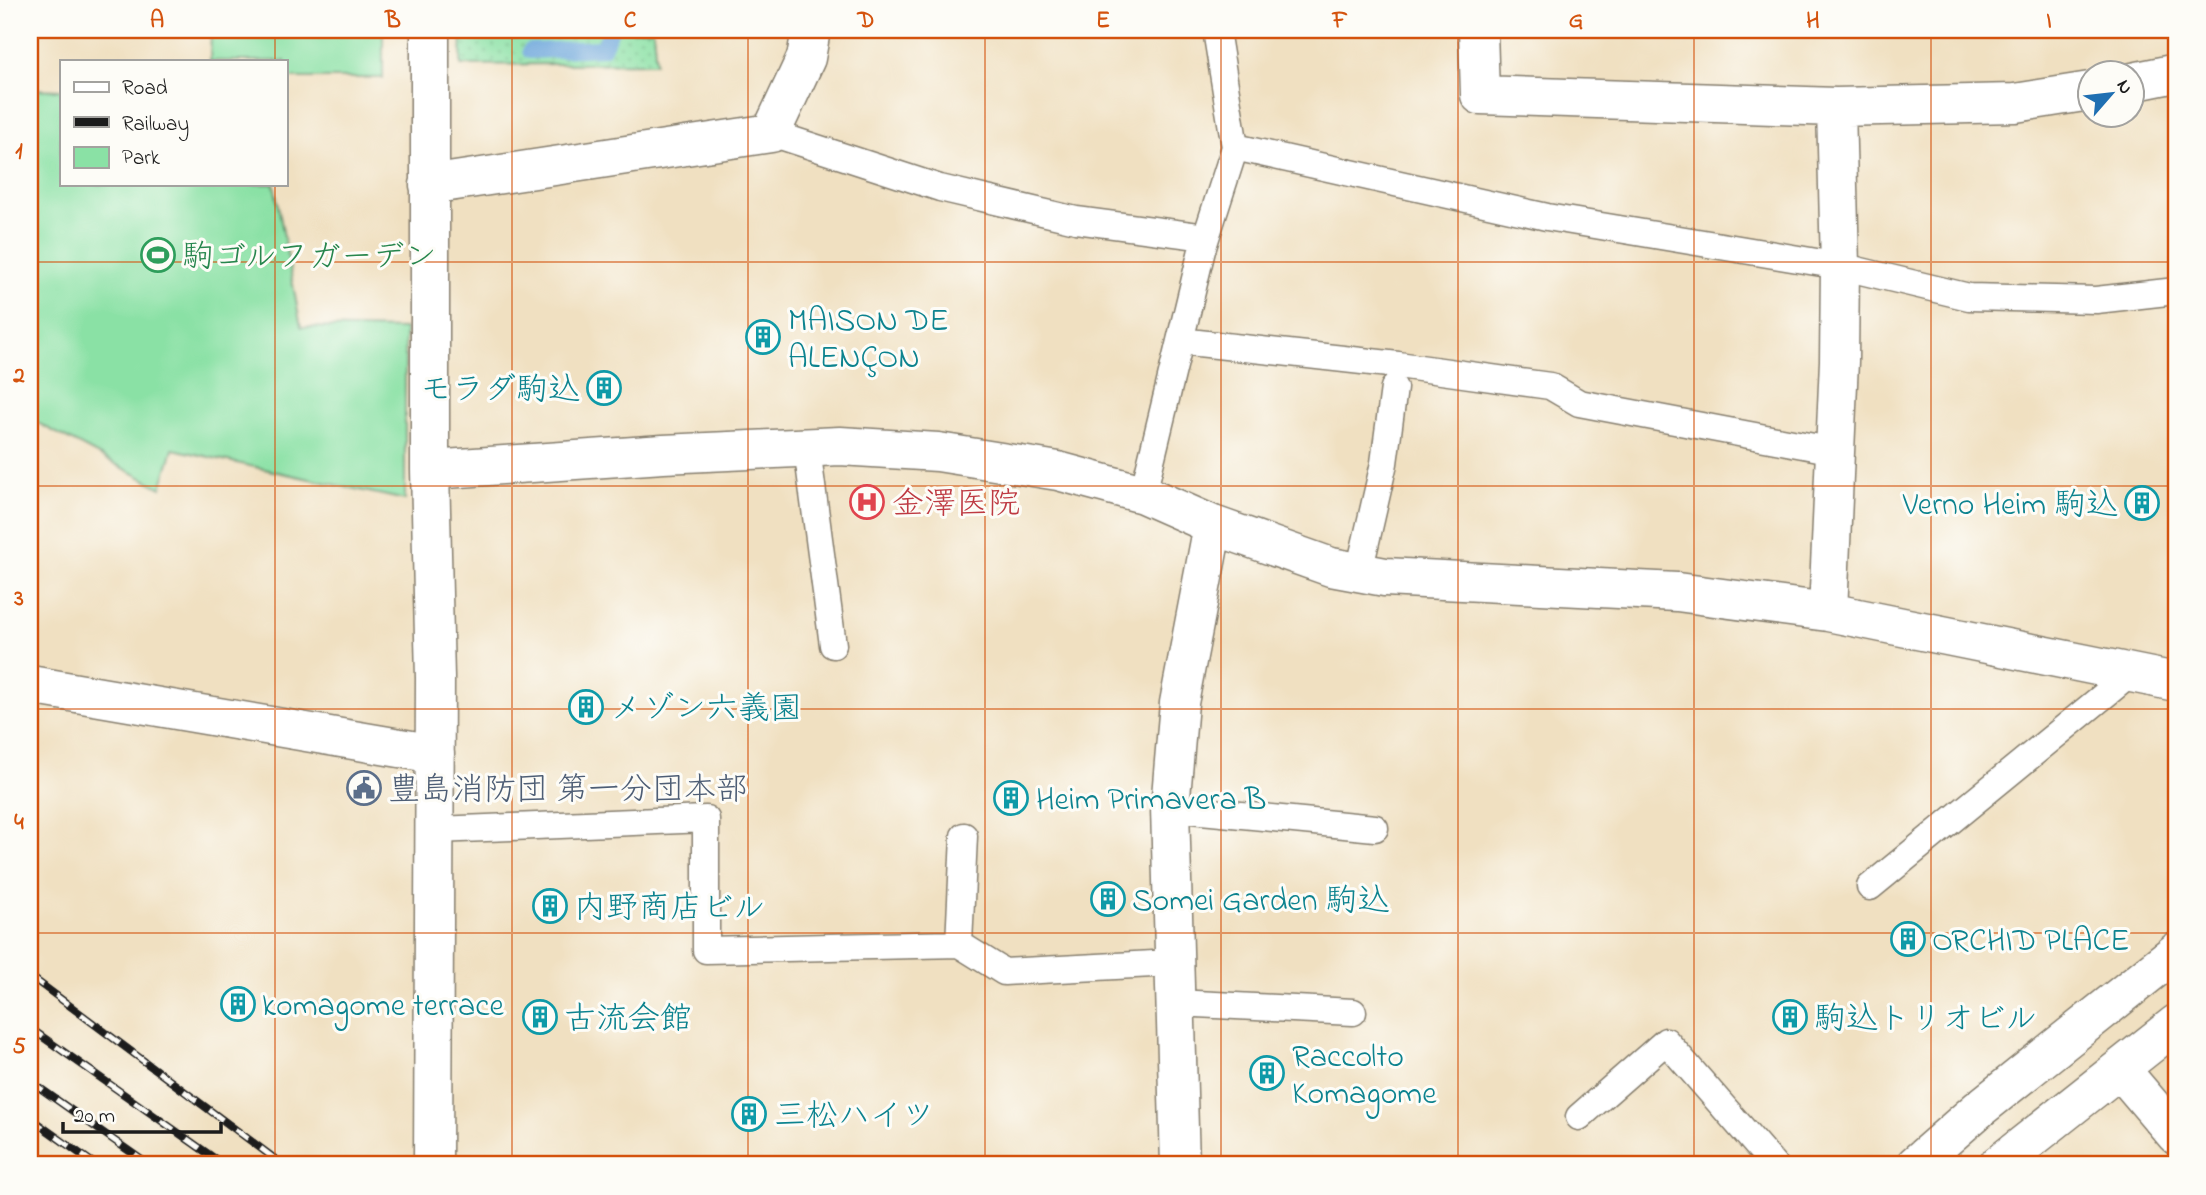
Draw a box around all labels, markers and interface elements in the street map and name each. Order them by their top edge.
text: A [150,5,164,38]
text: B [384,5,401,38]
text: C [624,5,637,38]
text: D [857,5,874,38]
text: E [1096,5,1110,38]
text: F [1332,5,1348,38]
text: G [1569,5,1583,38]
text: H [1806,5,1820,38]
text: I [2046,5,2052,38]
legend [60,60,287,186]
north arrow [2076,60,2146,130]
text: Road [122,74,168,104]
text: N [2109,75,2139,99]
text: Railway [122,110,189,142]
text: 1 [15,136,23,169]
text: Park [122,144,161,174]
place label: 駒ゴルフガーデン [182,235,437,282]
sports icon: 駒ゴルフガーデン [139,236,177,274]
place label: MAISON DE ALENÇON [788,299,949,383]
building icon: MAISON DE ALENÇON [744,318,782,356]
text: 2 [12,360,25,393]
place label: モラダ駒込 [420,368,580,415]
building icon: モラダ駒込 [585,369,623,407]
place label: 金澤医院 [892,482,1020,529]
hospital icon: 金澤医院 [848,483,886,521]
place label: Verno Heim 駒込 [1902,483,2118,530]
building icon: Verno Heim 駒込 [2123,484,2161,522]
text: 3 [13,583,24,616]
place label: メゾン六義園 [610,687,802,734]
building icon: メゾン六義園 [567,688,605,726]
place label: 豊島消防団 第一分団本部 [388,768,748,815]
public building icon: 豊島消防団 第一分団本部 [345,769,383,807]
place label: Heim Primavera B [1036,778,1266,825]
building icon: Heim Primavera B [992,779,1030,817]
text: 4 [14,807,24,840]
place label: Somei Garden 駒込 [1132,879,1389,926]
building icon: Somei Garden 駒込 [1089,880,1127,918]
place label: 内野商店ビル [574,886,765,933]
building icon: 内野商店ビル [531,887,569,925]
place label: ORCHID PLACE [1932,919,2129,966]
building icon: ORCHID PLACE [1889,920,1927,958]
place label: komagome terrace [262,984,504,1031]
building icon: komagome terrace [219,985,257,1023]
place label: 古流会館 [564,997,692,1044]
place label: 駒込トリオビル [1814,997,2037,1044]
building icon: 古流会館 [521,998,559,1036]
building icon: 駒込トリオビル [1771,998,1809,1036]
text: 5 [12,1031,26,1064]
place label: Raccolto Komagome [1292,1035,1437,1119]
building icon: Raccolto Komagome [1248,1054,1286,1092]
scale bar [63,1090,220,1134]
place label: 三松ハイツ [774,1094,934,1141]
building icon: 三松ハイツ [730,1095,768,1133]
text: 20 m [74,1102,115,1132]

